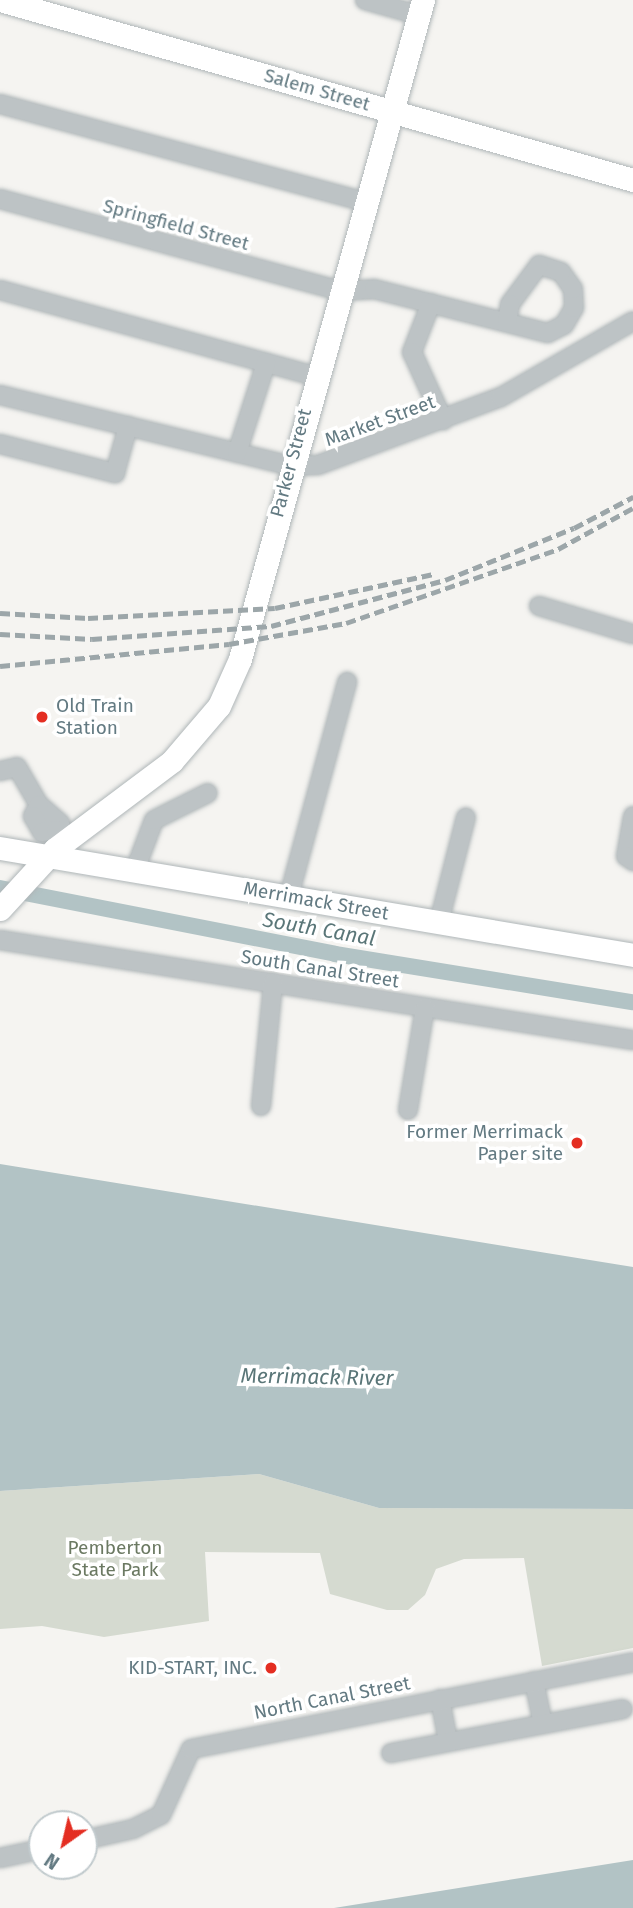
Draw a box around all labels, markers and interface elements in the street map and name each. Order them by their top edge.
street label: Salem Street [261,64,373,116]
street label: Springfield Street [101,195,251,255]
street label: Market Street [322,390,438,452]
street label: Parker Street [266,406,316,520]
place label: Old Train Station [56,695,134,739]
marker: Old Train Station [34,709,50,725]
street label: Merrimack Street [242,877,390,925]
water label: South Canal [261,907,377,951]
street label: South Canal Street [239,945,401,993]
place label: Former Merrimack Paper site [406,1121,563,1165]
marker: Former Merrimack Paper site [569,1135,585,1151]
water label: Merrimack River [240,1363,394,1391]
park label: Pemberton State Park [68,1537,162,1581]
place label: KID-START, INC. [128,1657,257,1679]
marker: KID-START, INC. [263,1660,279,1676]
street label: North Canal Street [252,1672,412,1724]
north arrow [28,1810,98,1880]
text: N [40,1848,64,1874]

